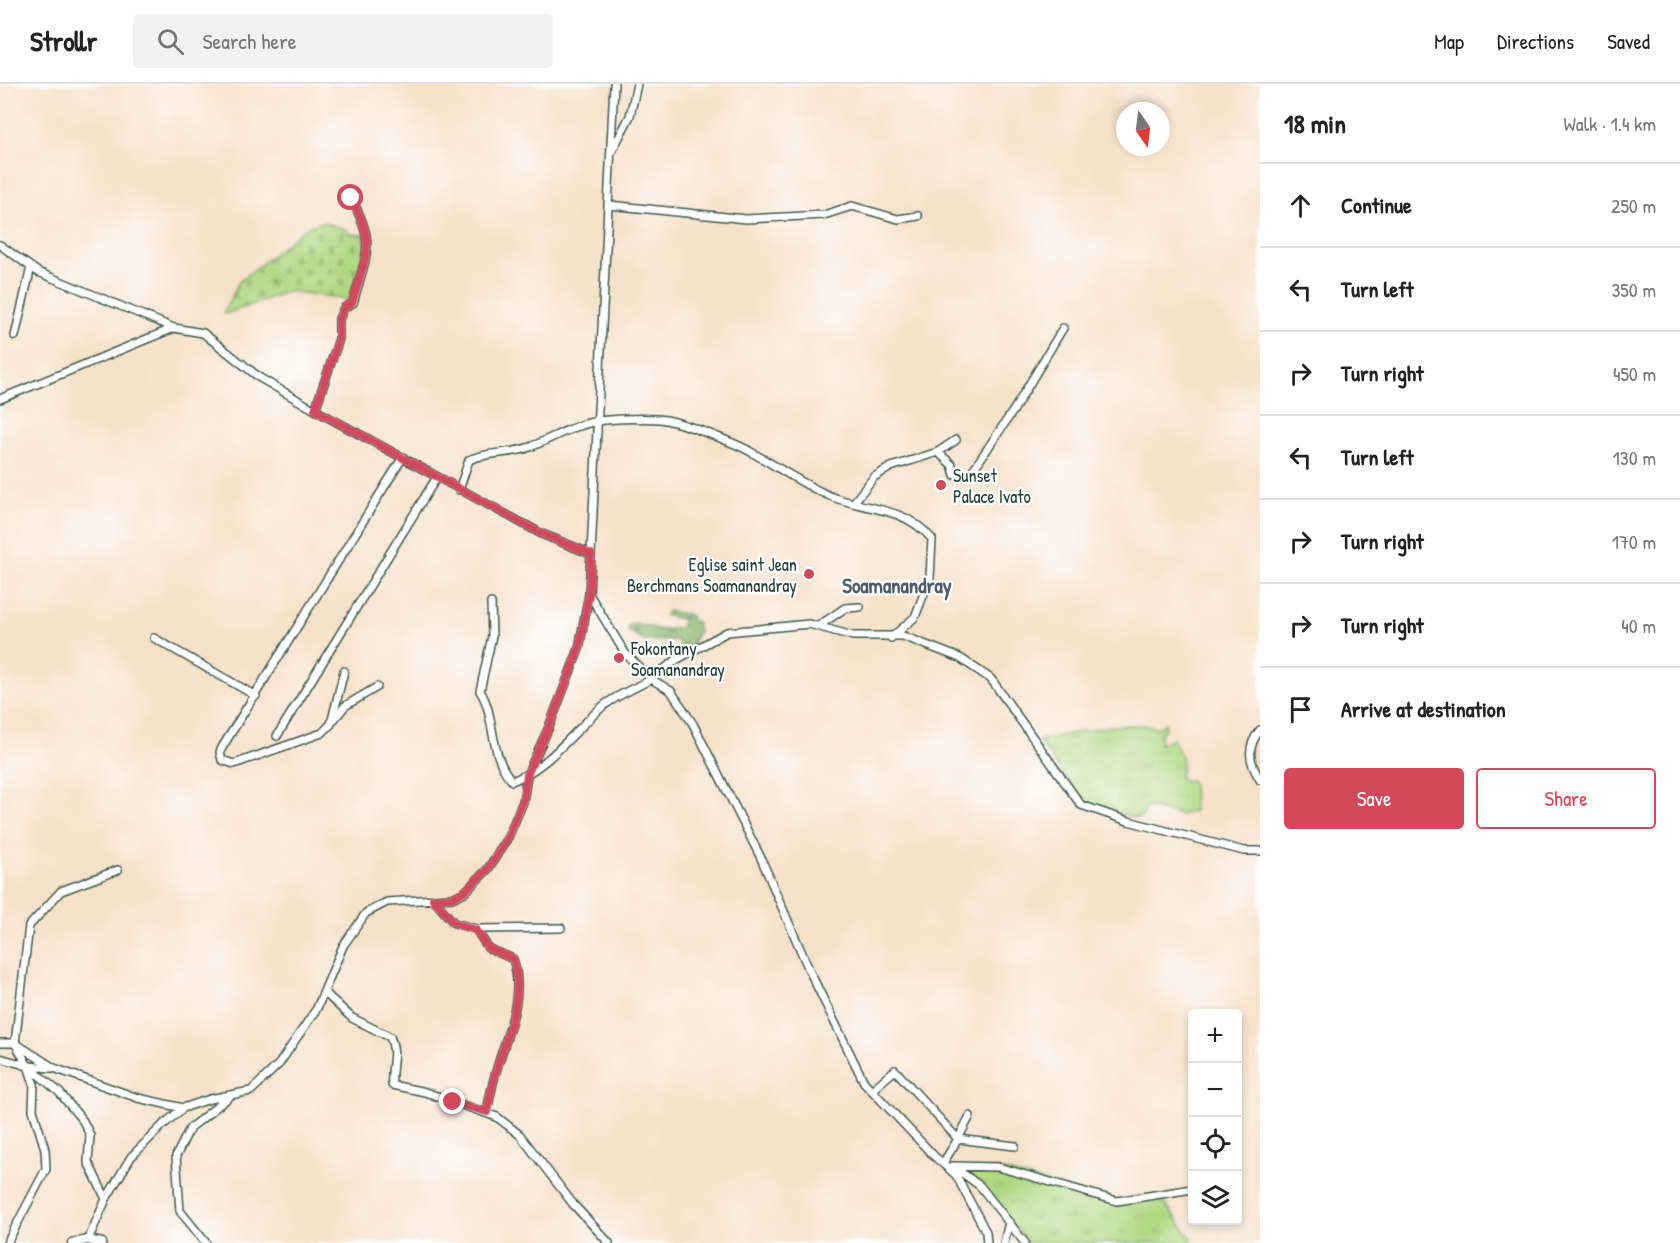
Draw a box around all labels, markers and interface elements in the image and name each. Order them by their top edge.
search box [133,14,553,68]
text: Strollr [30,22,97,60]
icon: search [154,25,187,58]
text: Search here [202,26,296,56]
text: Map [1434,27,1464,56]
text: Directions [1497,27,1574,56]
text: Saved [1607,27,1650,56]
north arrow [1116,102,1170,156]
text: 18 min [1284,106,1346,141]
text: Walk · 1.4 km [1563,110,1656,137]
route start [337,184,363,210]
icon: ahead [1284,189,1317,222]
text: Continue [1341,190,1412,220]
text: 250 m [1611,192,1656,219]
icon: left [1284,273,1317,306]
text: Turn left [1341,274,1414,304]
text: 350 m [1611,276,1656,303]
icon: right [1284,357,1317,390]
text: Turn right [1341,358,1424,388]
text: 450 m [1613,360,1656,387]
icon: left [1284,441,1317,474]
text: Turn left [1341,442,1414,472]
text: 130 m [1613,444,1656,471]
place label: Sunset Palace Ivato [953,463,1031,509]
marker: Sunset Palace Ivato [934,478,948,492]
icon: right [1284,525,1317,558]
text: Turn right [1341,526,1424,556]
text: 170 m [1612,528,1656,555]
place label: Eglise saint Jean Berchmans Soamanandray [627,552,797,598]
marker: Eglise saint Jean Berchmans Soamanandray [802,567,816,581]
district label: Soamanandray [842,571,952,601]
icon: right [1284,609,1317,642]
text: Turn right [1341,610,1424,640]
text: 40 m [1621,612,1656,639]
place label: Fokontany Soamanandray [630,636,725,682]
marker: Fokontany Soamanandray [612,651,626,665]
icon: arrive [1284,693,1317,726]
text: Arrive at destination [1341,694,1506,724]
button: Save [1284,768,1464,829]
button: Share [1476,768,1656,829]
map controls [1188,1009,1242,1225]
button: + [1188,1009,1242,1063]
button: − [1188,1063,1242,1117]
route end [439,1088,465,1114]
button: locate [1188,1117,1242,1171]
button: layers [1188,1171,1242,1225]

